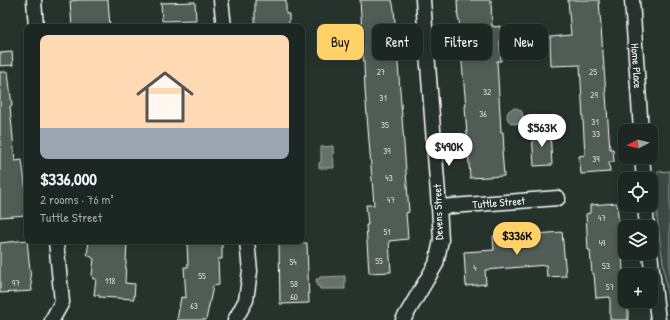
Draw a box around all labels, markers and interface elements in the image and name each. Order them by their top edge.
chip: Buy [317,24,364,60]
chip: Rent [372,24,423,60]
chip: Filters [431,24,492,60]
chip: New [500,24,548,60]
street label: Home Place [628,43,645,89]
icon: home [129,61,201,133]
house number: 27 [377,66,386,78]
house number: 25 [589,66,597,78]
house number: 32 [483,86,492,98]
house number: 29 [590,89,598,101]
house number: 31 [379,92,387,104]
house number: 36 [479,108,487,120]
pin: $563K [514,114,570,148]
house number: 31 [591,116,599,128]
text: $563K [527,118,557,136]
house number: 35 [381,119,389,131]
north arrow [618,124,658,164]
map controls [618,124,658,308]
house number: 33 [592,128,600,140]
pin: $490K [421,133,477,167]
text: $490K [435,137,463,155]
house number: 39 [383,145,391,157]
house number: 39 [592,153,600,165]
text: $336,000 [40,167,97,190]
house number: 43 [385,172,393,184]
button: locate [618,172,658,212]
street label: Devens Street [430,184,446,240]
text: 2 rooms · 76 m² [40,190,113,208]
street label: Tuttle Street [472,193,526,211]
house number: 47 [387,194,395,206]
text: Tuttle Street [40,208,102,226]
house number: 47 [598,212,606,224]
button: layers [618,220,658,260]
pin: $336K [489,222,545,256]
house number: 51 [383,226,391,238]
text: $336K [502,226,532,244]
house number: 49 [599,237,606,249]
house number: 55 [375,255,383,267]
house number: 54 [289,256,297,268]
house number: 53 [602,260,610,272]
house number: 4 [473,262,477,274]
button: + [618,268,658,308]
house number: 55 [198,270,206,282]
house number: 118 [105,275,115,287]
house number: 97 [12,277,20,289]
house number: 58 [290,278,298,290]
house number: 57 [606,281,615,293]
house number: 60 [290,291,298,303]
house number: 63 [190,300,198,312]

